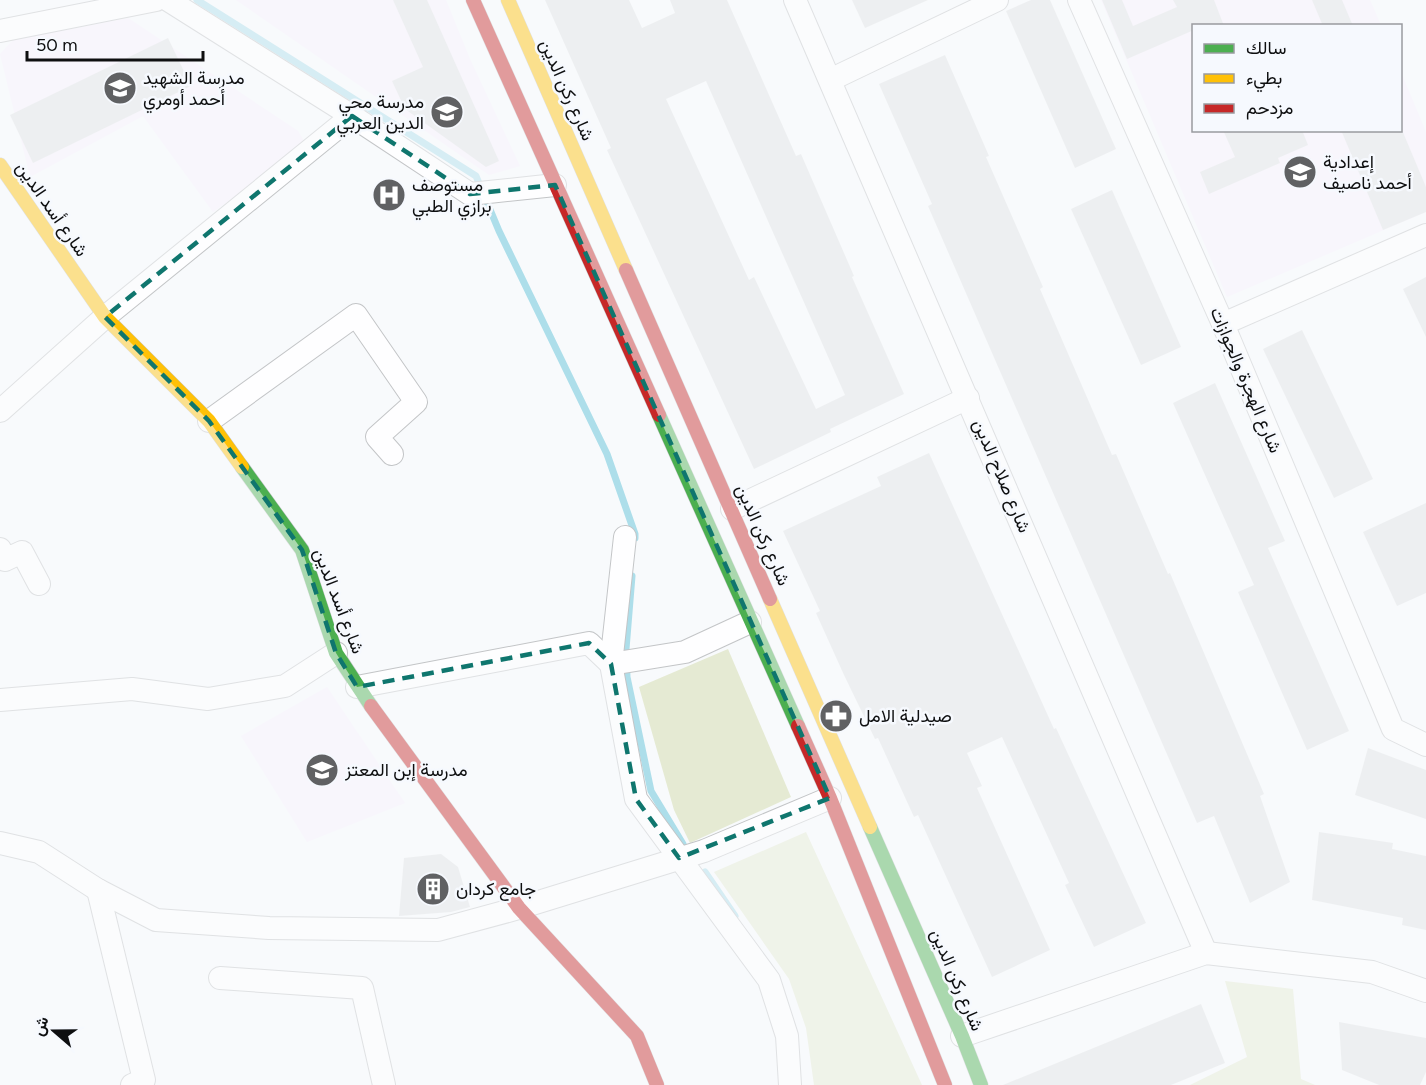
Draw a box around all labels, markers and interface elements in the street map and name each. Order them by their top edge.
scale bar [27,24,202,62]
legend [1192,24,1402,132]
text: 50 m [36,34,78,56]
street label: شارع ركن الدين [534,36,599,145]
text: سالك [1246,37,1286,59]
place label: مدرسة الشهيد أحمد أومري [143,67,245,114]
text: بطيء [1246,67,1282,93]
school or university icon: مدرسة الشهيد أحمد أومري [102,70,138,106]
place label: مدرسة محي الدين العربي [337,91,424,138]
school or university icon: مدرسة محي الدين العربي [429,94,465,130]
text: مزدحم [1246,97,1293,120]
place label: إعدادية أحمد ناصيف [1323,151,1412,194]
school or university icon: إعدادية أحمد ناصيف [1282,154,1318,190]
street label: شارع أسد الدين [10,157,93,261]
place label: مستوصف برازي الطبي [412,174,492,221]
hospital icon: مستوصف برازي الطبي [371,177,407,213]
street label: شارع الهجرة والجوازات [1204,304,1287,457]
street label: شارع صلاح الدين [967,416,1036,536]
street label: شارع ركن الدين [730,481,795,590]
street label: شارع أسد الدين [308,545,369,657]
pharmacy icon: صيدلية الامل [818,698,854,734]
place label: صيدلية الامل [859,705,952,727]
school or university icon: مدرسة إبن المعتز [304,752,340,788]
place label: مدرسة إبن المعتز [344,759,468,782]
building icon: جامع كردان [415,871,451,907]
place label: جامع كردان [456,878,536,901]
street label: شارع ركن الدين [925,926,988,1035]
north arrow [24,1001,84,1061]
text: ش [28,1014,53,1038]

